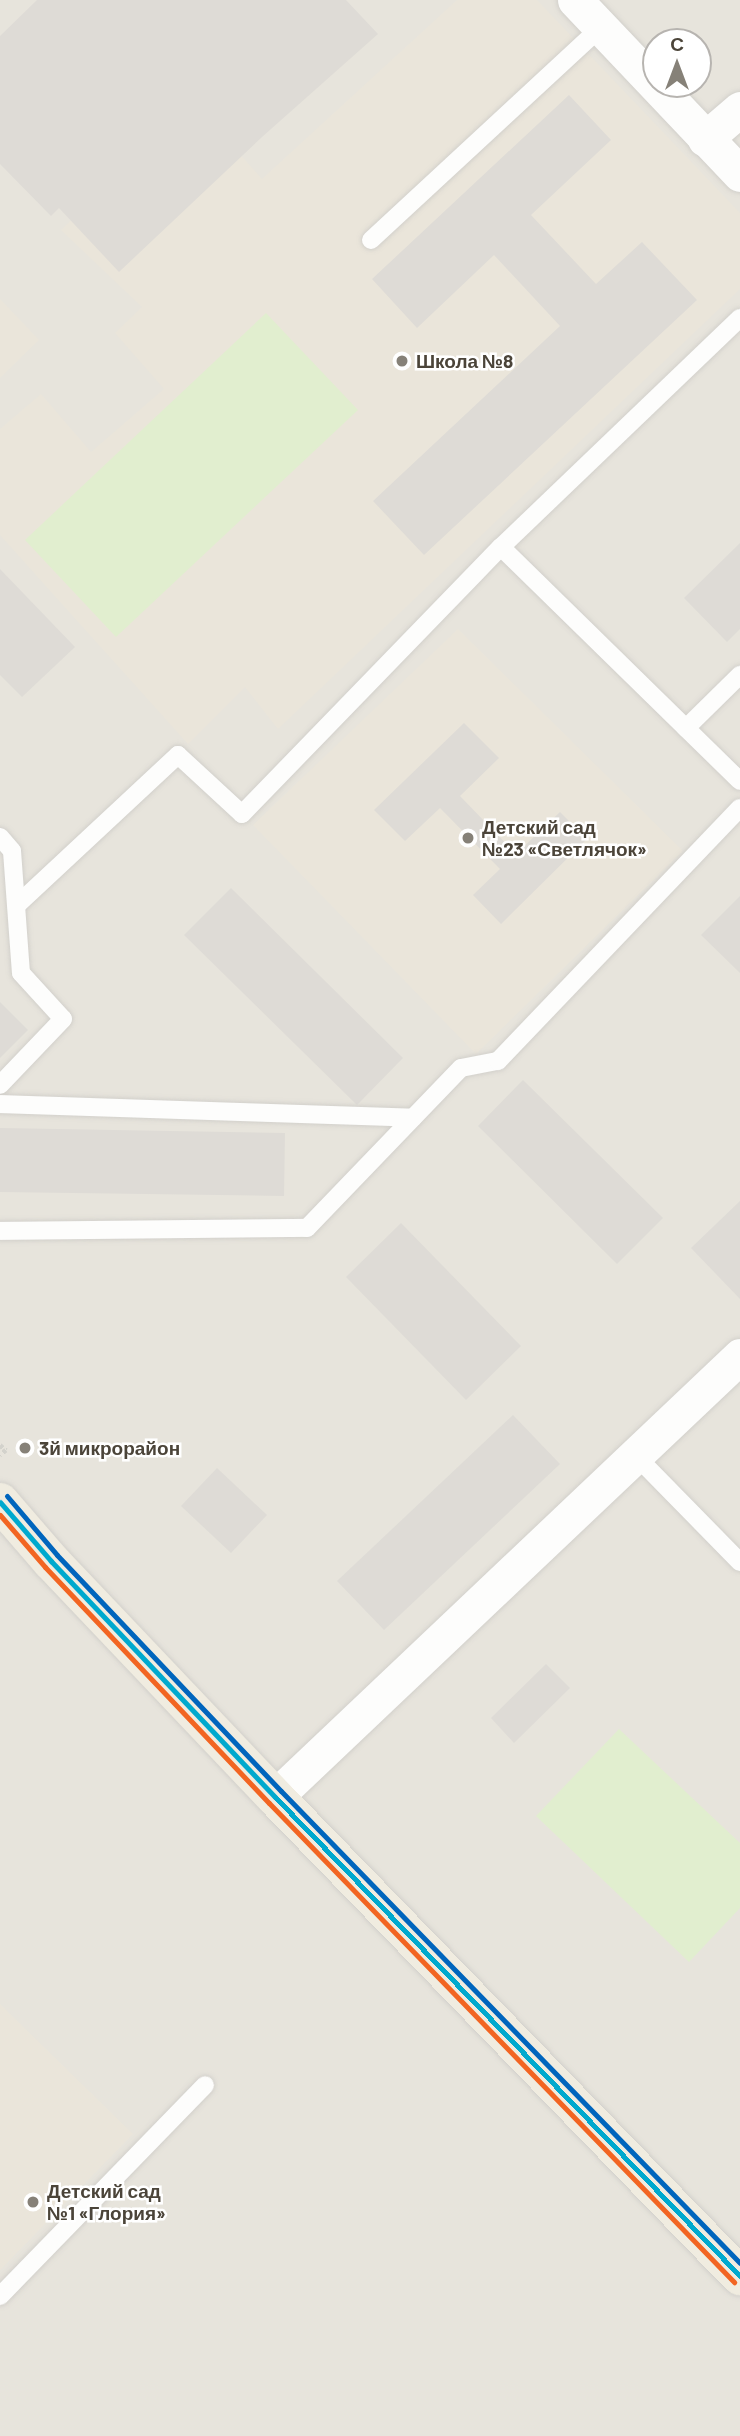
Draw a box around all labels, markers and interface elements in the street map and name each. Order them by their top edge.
north arrow [642,28,712,98]
text: С [670,32,684,55]
place label: Школа №8 [416,350,513,372]
marker: Школа №8 [394,353,410,369]
place label: Детский сад №23 «Светлячок» [482,816,647,860]
marker: Детский сад №23 «Светлячок» [460,830,476,846]
place label: 3й микрорайон [39,1437,180,1459]
marker: 3й микрорайон [17,1440,33,1456]
place label: Детский сад №1 «Глория» [47,2180,166,2224]
marker: Детский сад №1 «Глория» [25,2194,41,2210]

